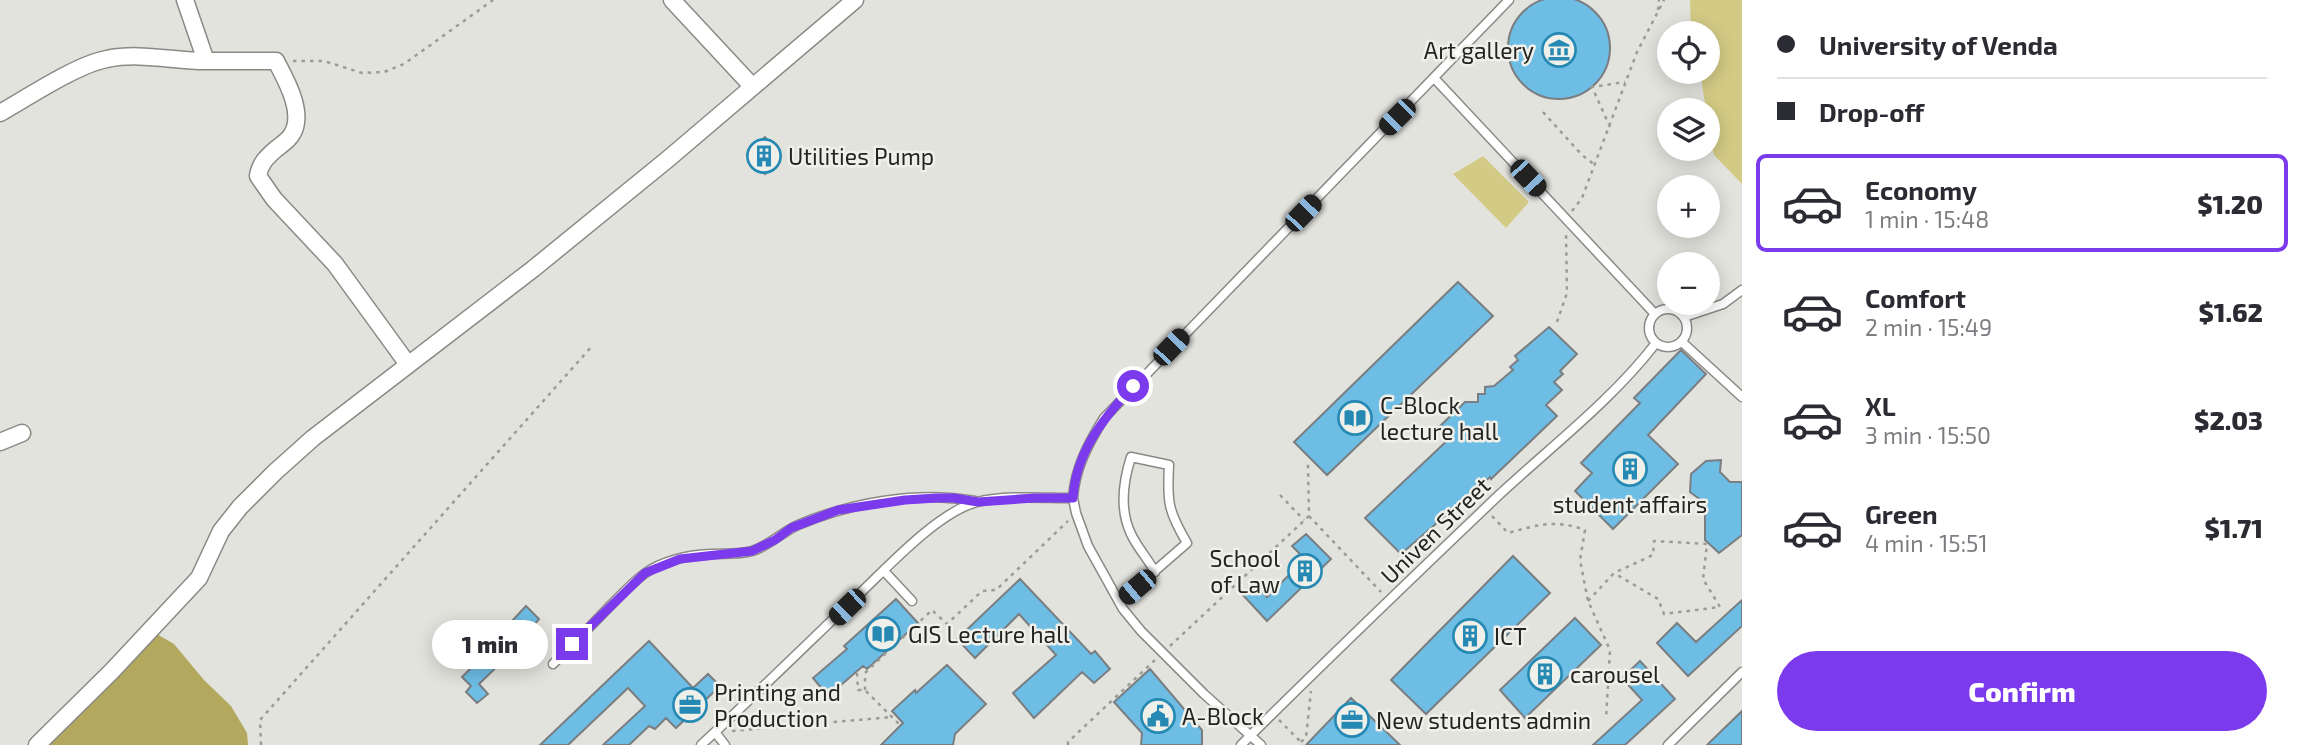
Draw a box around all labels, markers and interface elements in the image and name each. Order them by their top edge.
map controls [1657,21,1720,315]
button: locate [1657,21,1720,84]
text: University of Venda [1819,29,2058,60]
museum icon: Art gallery [1540,31,1578,69]
place label: Art gallery [1424,36,1534,64]
car [1375,95,1420,139]
text: Drop-off [1819,96,1924,127]
button: layers [1657,98,1720,161]
building icon: Utilities Pump [745,137,783,175]
place label: Utilities Pump [788,142,934,170]
car [1506,155,1551,201]
icon: car [1781,172,1844,235]
text: Economy [1865,174,1977,205]
button: + [1657,175,1720,238]
text: $1.20 [2197,188,2263,219]
car [1281,191,1326,235]
text: 1 min · 15:48 [1865,205,1989,233]
button: − [1657,252,1720,315]
icon: car [1781,280,1844,343]
text: Comfort [1865,282,1966,313]
text: $1.62 [2198,296,2263,327]
text: 2 min · 15:49 [1865,313,1992,341]
car [1149,325,1194,369]
route start [1117,370,1149,402]
icon: car [1781,388,1844,451]
text: XL [1865,390,1896,421]
place label: C-Block lecture hall [1380,391,1499,445]
library icon: C-Block lecture hall [1336,399,1374,437]
text: $2.03 [2194,404,2263,435]
text: 3 min · 15:50 [1865,421,1991,449]
building icon: student affairs [1611,450,1649,488]
street label: Univen Street [1374,471,1496,589]
place label: student affairs [1553,490,1707,518]
icon: car [1781,496,1844,559]
text: Green [1865,498,1938,529]
text: $1.71 [2205,512,2263,543]
text: 4 min · 15:51 [1865,529,1988,557]
place label: School of Law [1210,544,1280,598]
building icon: School of Law [1286,552,1324,590]
car [1115,565,1160,609]
car [825,585,870,629]
library icon: GIS Lecture hall [864,615,902,653]
building icon: ICT [1451,617,1489,655]
callout: 1 min [432,620,548,668]
place label: GIS Lecture hall [908,620,1070,648]
place label: ICT [1494,622,1527,650]
route end [556,628,588,660]
text: 1 min [462,630,518,658]
button: Confirm [1777,651,2267,731]
building icon: carousel [1526,655,1564,693]
place label: carousel [1570,660,1660,688]
place label: Printing and Production [714,678,841,732]
office icon: Printing and Production [671,686,709,724]
public building icon: A-Block [1139,697,1177,735]
office icon: New students admin [1333,701,1371,739]
place label: A-Block [1182,702,1264,730]
place label: New students admin [1376,706,1591,734]

